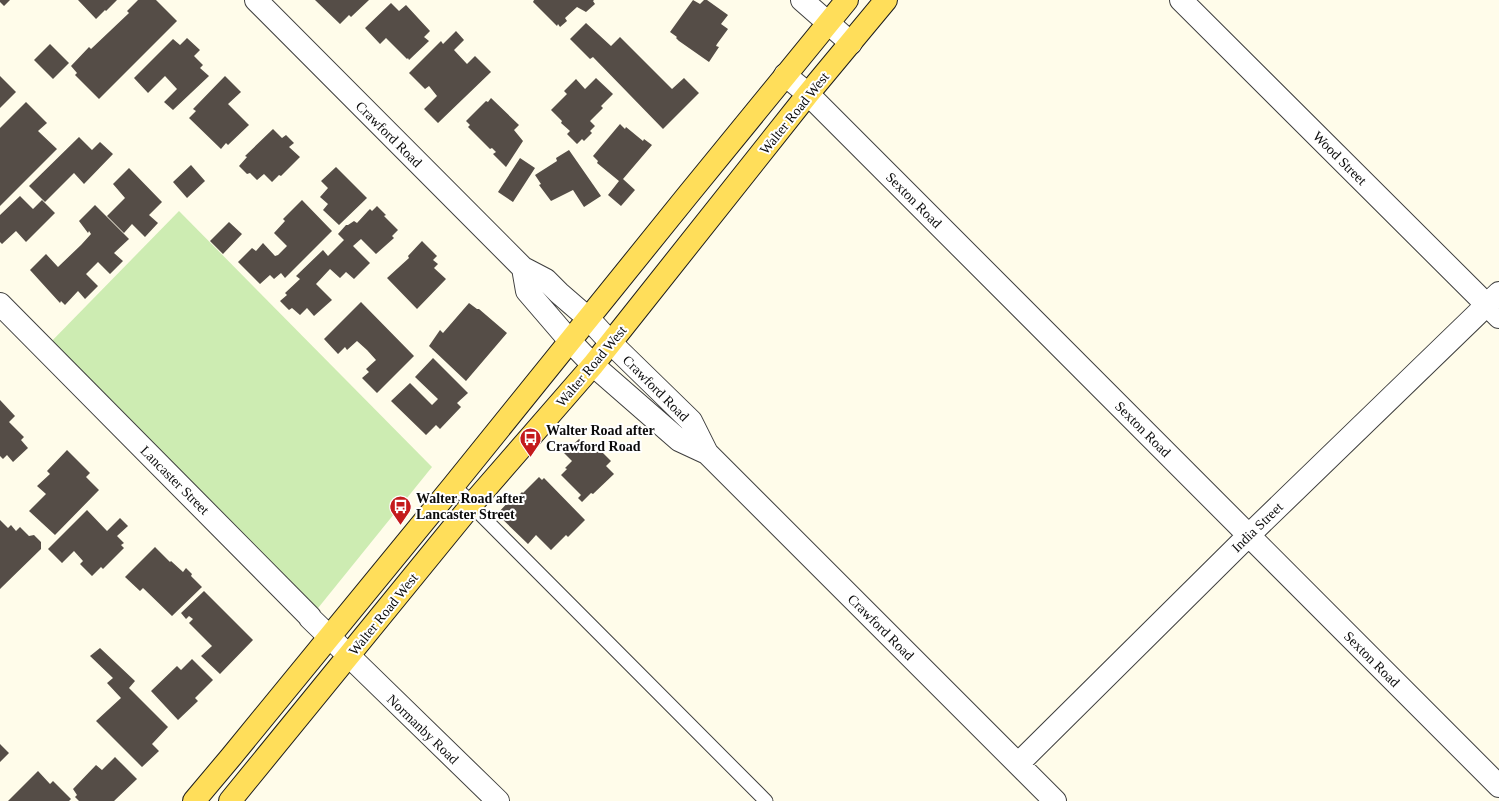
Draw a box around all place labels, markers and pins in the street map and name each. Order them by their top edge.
place label: Walter Road after Crawford Road [546,423,655,454]
bus stop icon: Walter Road after Crawford Road [517,425,543,458]
place label: Walter Road after Lancaster Street [416,491,525,522]
bus stop icon: Walter Road after Lancaster Street [388,493,414,526]

